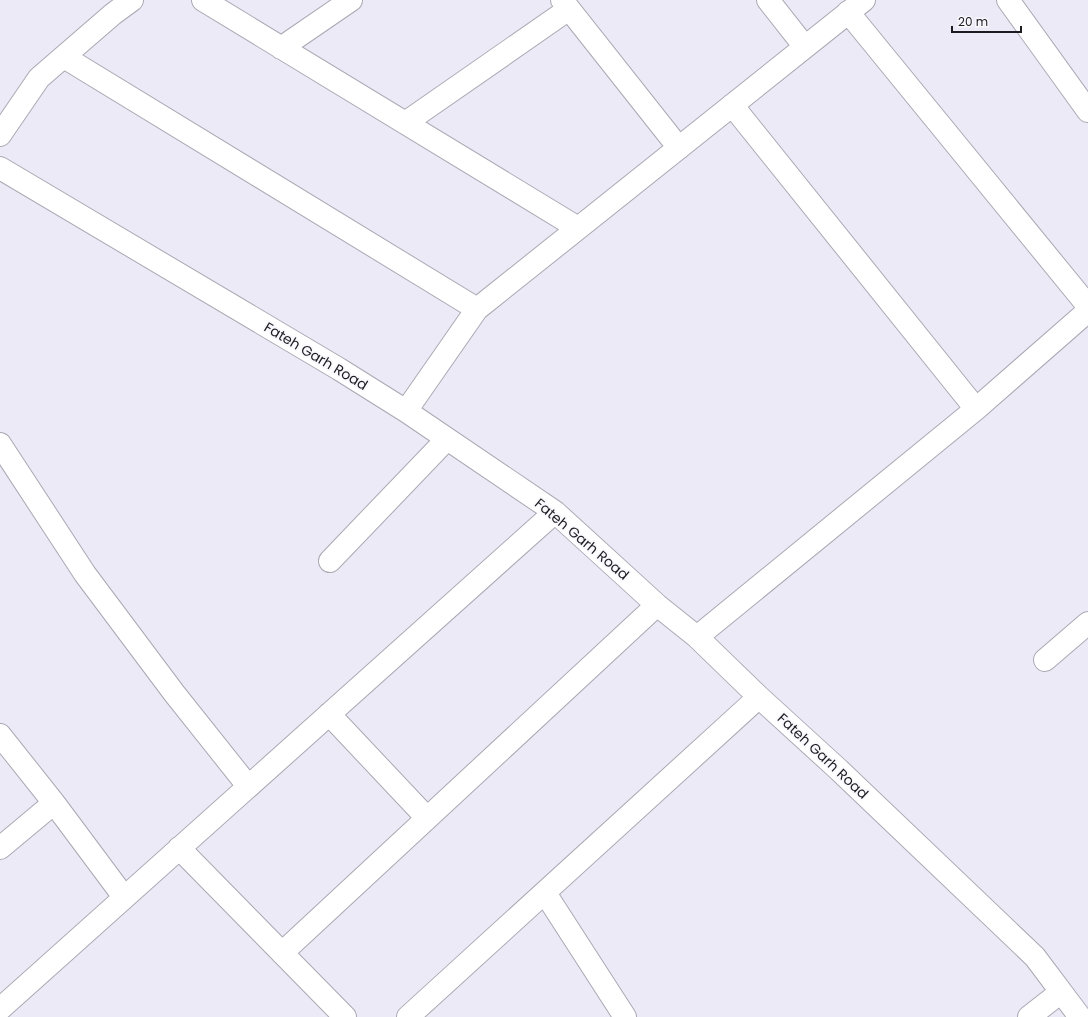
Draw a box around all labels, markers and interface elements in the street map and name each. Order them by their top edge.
scale bar [952,8,1021,34]
text: 20 m [958,13,988,30]
street label: Fateh Garh Road [260,317,372,395]
street label: Fateh Garh Road [531,494,633,584]
street label: Fateh Garh Road [773,709,873,803]

